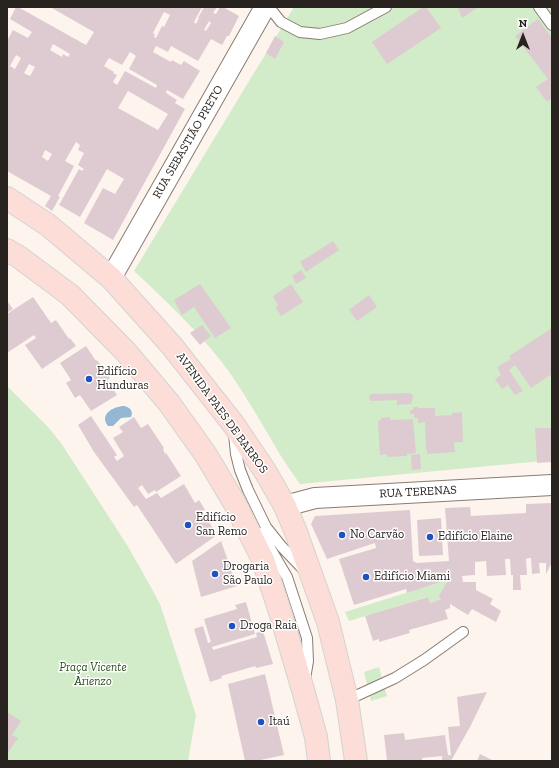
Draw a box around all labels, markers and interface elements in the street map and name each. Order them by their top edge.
north arrow [503,16,543,56]
text: N [519,17,527,30]
street label: RUA SEBASTIÃO PRETO [150,83,226,201]
street label: AVENIDA PAES DE BARROS [173,350,271,476]
place label: Edifício Hunduras [97,365,149,393]
marker: Edifício Hunduras [84,374,94,384]
street label: RUA TERENAS [379,483,457,501]
place label: Edifício San Remo [196,511,247,539]
marker: Edifício San Remo [183,520,193,530]
place label: No Carvão [350,528,404,542]
marker: No Carvão [337,530,347,540]
place label: Edifício Elaine [438,530,512,544]
marker: Edifício Elaine [425,532,435,542]
place label: Drogaria São Paulo [223,560,273,588]
marker: Drogaria São Paulo [210,569,220,579]
place label: Edifício Miami [374,570,450,584]
marker: Edifício Miami [361,572,371,582]
place label: Droga Raia [240,619,297,633]
marker: Droga Raia [227,621,237,631]
park label: Praça Vicente Arienzo [59,661,127,689]
place label: Itaú [269,715,290,729]
marker: Itaú [256,717,266,727]

